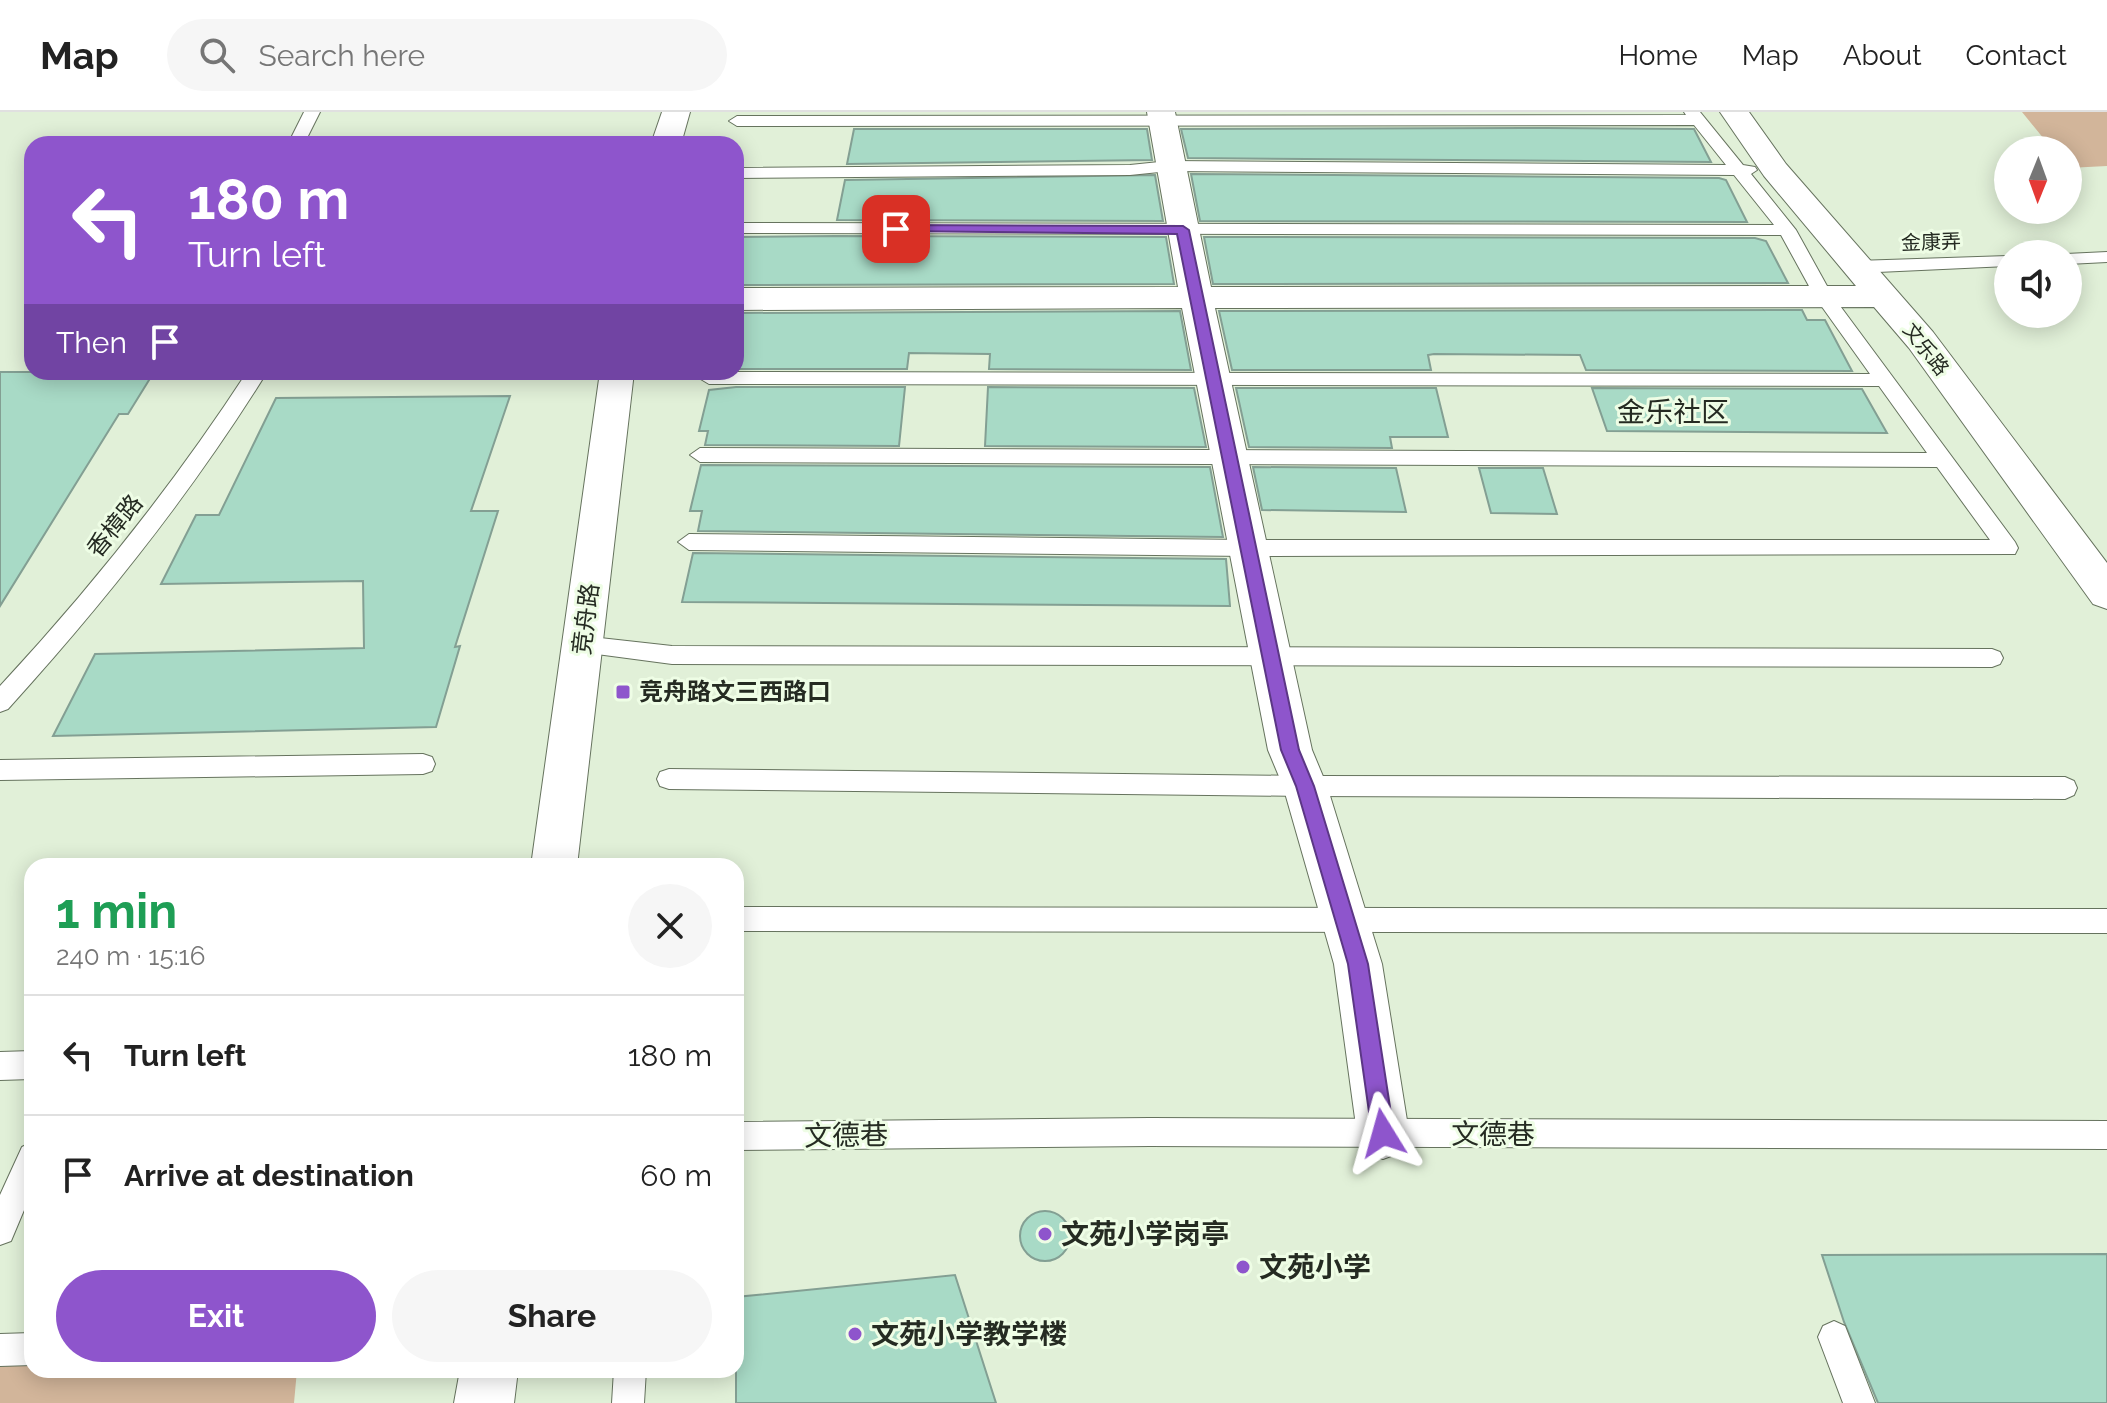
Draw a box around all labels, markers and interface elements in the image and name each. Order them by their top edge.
search box [167,19,727,91]
text: Map [40,33,119,78]
icon: search [195,33,239,77]
text: Search here [259,38,425,73]
text: Home [1618,39,1698,72]
text: Map [1742,39,1799,72]
text: About [1843,39,1922,72]
text: Contact [1966,39,2067,72]
north arrow [1994,136,2082,224]
map controls [1994,136,2082,328]
text: 180 m [188,166,349,232]
icon: left [56,168,160,272]
pin [862,195,930,263]
icon: arrive [874,207,918,251]
street label: 金康弄 [1901,229,1961,255]
text: Turn left [188,233,326,275]
button: sound [1994,240,2082,328]
street label: 文乐路 [1898,318,1954,380]
icon: arrive [143,320,187,364]
text: Then [56,325,127,360]
district label: 金乐社区 [1617,396,1729,429]
street label: 香樟路 [81,489,149,563]
street label: 竞舟路 [567,581,604,656]
place label: 竞舟路文三西路口 [639,677,831,706]
marker: 竞舟路文三西路口 [614,683,632,701]
text: 1 min [56,883,177,939]
button: close [628,884,712,968]
text: 240 m · 15:16 [56,941,205,971]
icon: left [56,1033,100,1077]
text: Turn left [124,1038,246,1073]
text: 180 m [628,1038,712,1073]
position arrow [1341,1091,1425,1175]
street label: 文德巷 [804,1118,888,1153]
street label: 文德巷 [1451,1118,1535,1151]
icon: arrive [56,1153,100,1197]
text: Arrive at destination [124,1158,414,1193]
text: 60 m [640,1158,712,1193]
place label: 文苑小学岗亭 [1061,1218,1229,1251]
marker: 文苑小学岗亭 [1036,1225,1054,1243]
place label: 文苑小学 [1259,1251,1371,1284]
marker: 文苑小学 [1234,1258,1252,1276]
button: Exit [56,1270,376,1362]
button: Share [392,1270,712,1362]
place label: 文苑小学教学楼 [871,1318,1067,1351]
marker: 文苑小学教学楼 [846,1325,864,1343]

